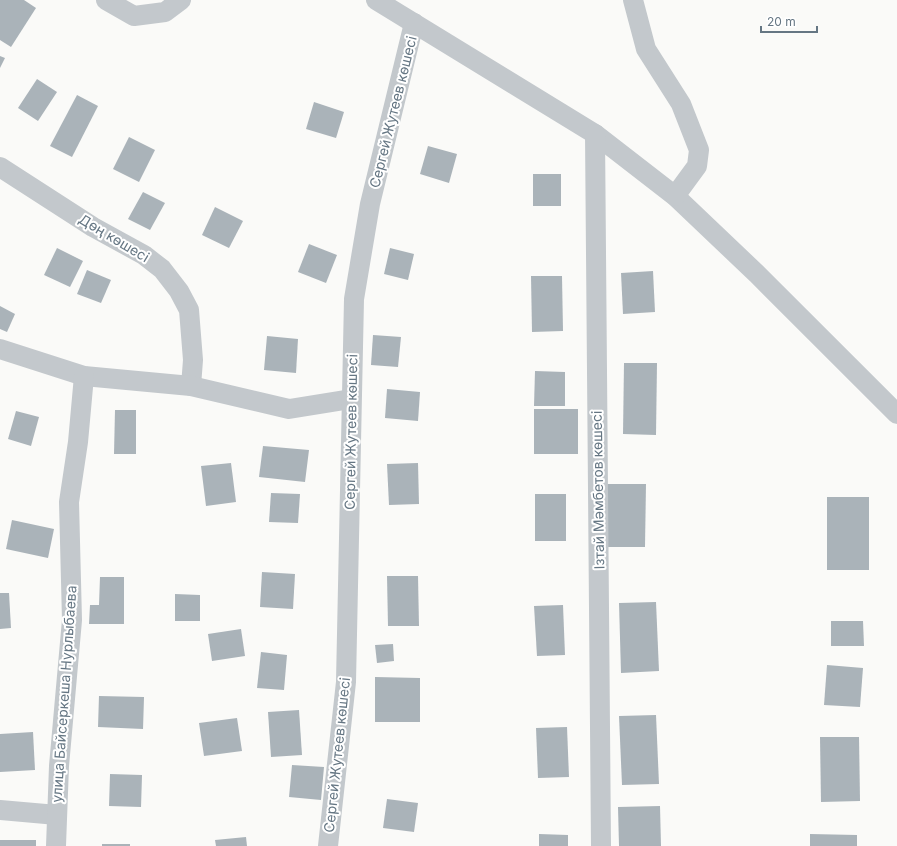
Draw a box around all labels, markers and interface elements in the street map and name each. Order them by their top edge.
scale bar [761,8,817,34]
text: 20 m [767,14,796,29]
street label: Сергей Жутеев көшесі [365,34,420,190]
street label: Дөң көшесі [76,210,153,265]
street label: Сергей Жутеев көшесі [341,354,360,510]
street label: Ізтай Мәмбетов көшесі [588,411,607,569]
street label: улица Байсеркеша Нурлыбаева [47,585,80,803]
street label: Сергей Жутеев көшесі [320,677,353,833]

